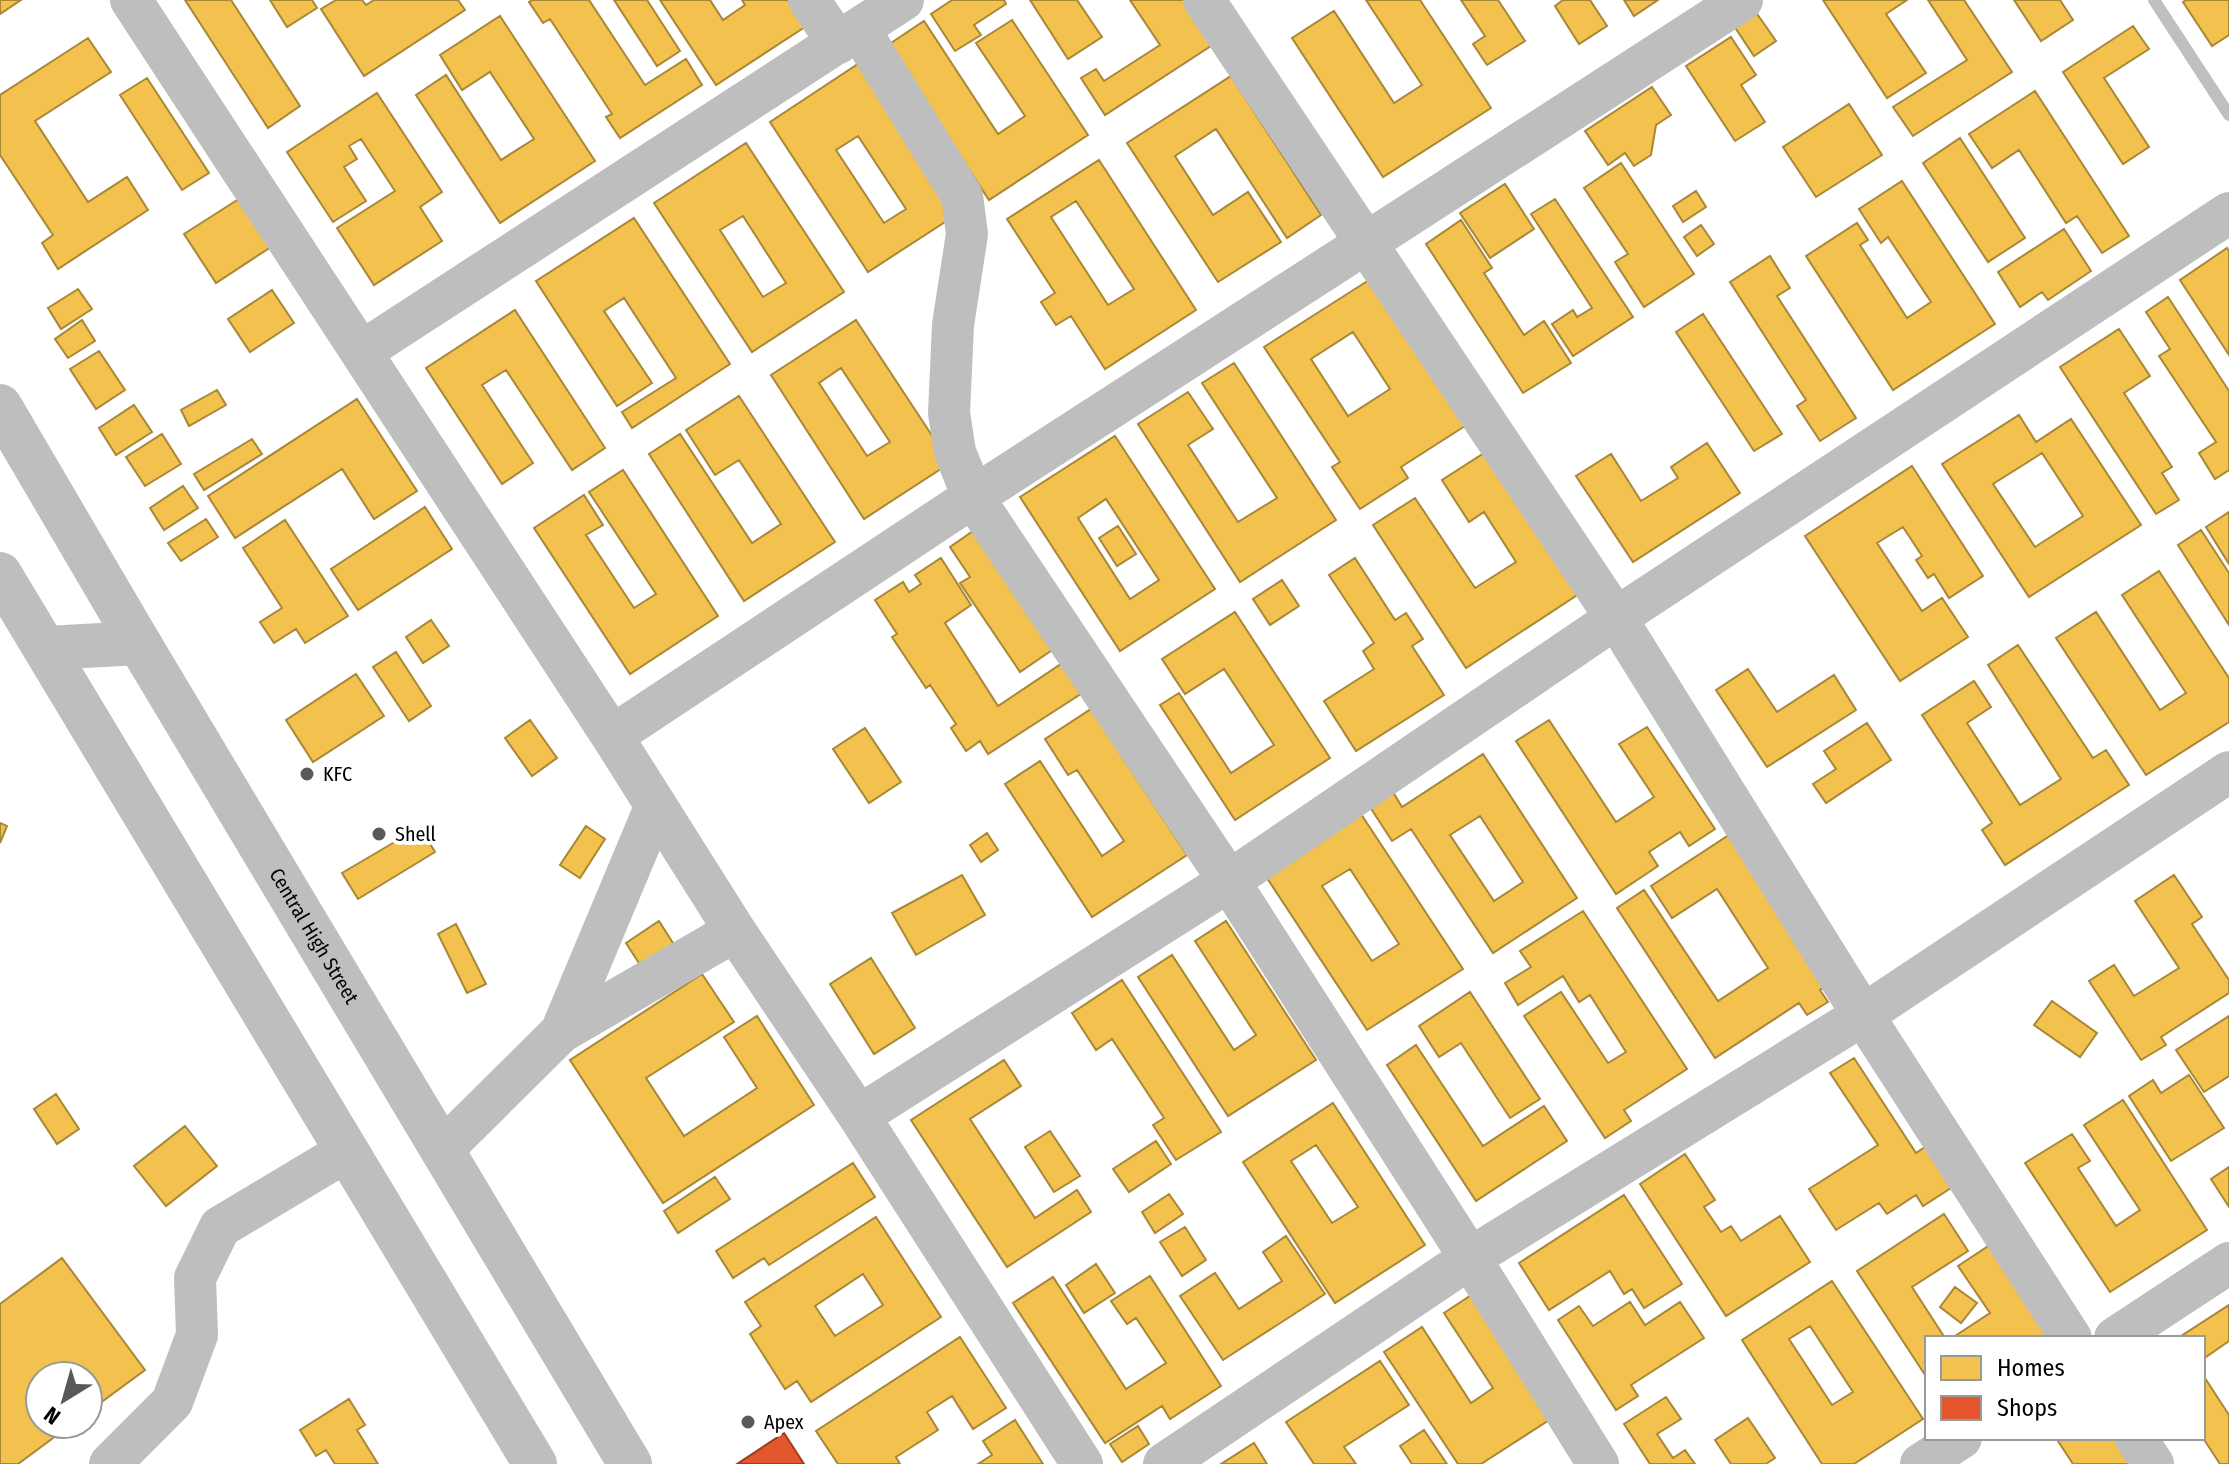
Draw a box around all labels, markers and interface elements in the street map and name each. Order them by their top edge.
place label: KFC [323,762,352,786]
marker: KFC [298,765,316,783]
place label: Shell [395,822,436,846]
marker: Shell [370,825,388,843]
street label: Central High Street [264,864,364,1008]
legend [1925,1336,2205,1440]
text: Homes [1997,1354,2065,1382]
north arrow [24,1360,104,1440]
text: Shops [1997,1394,2057,1422]
text: N [39,1401,66,1430]
place label: Apex [764,1410,804,1434]
marker: Apex [739,1413,757,1431]

